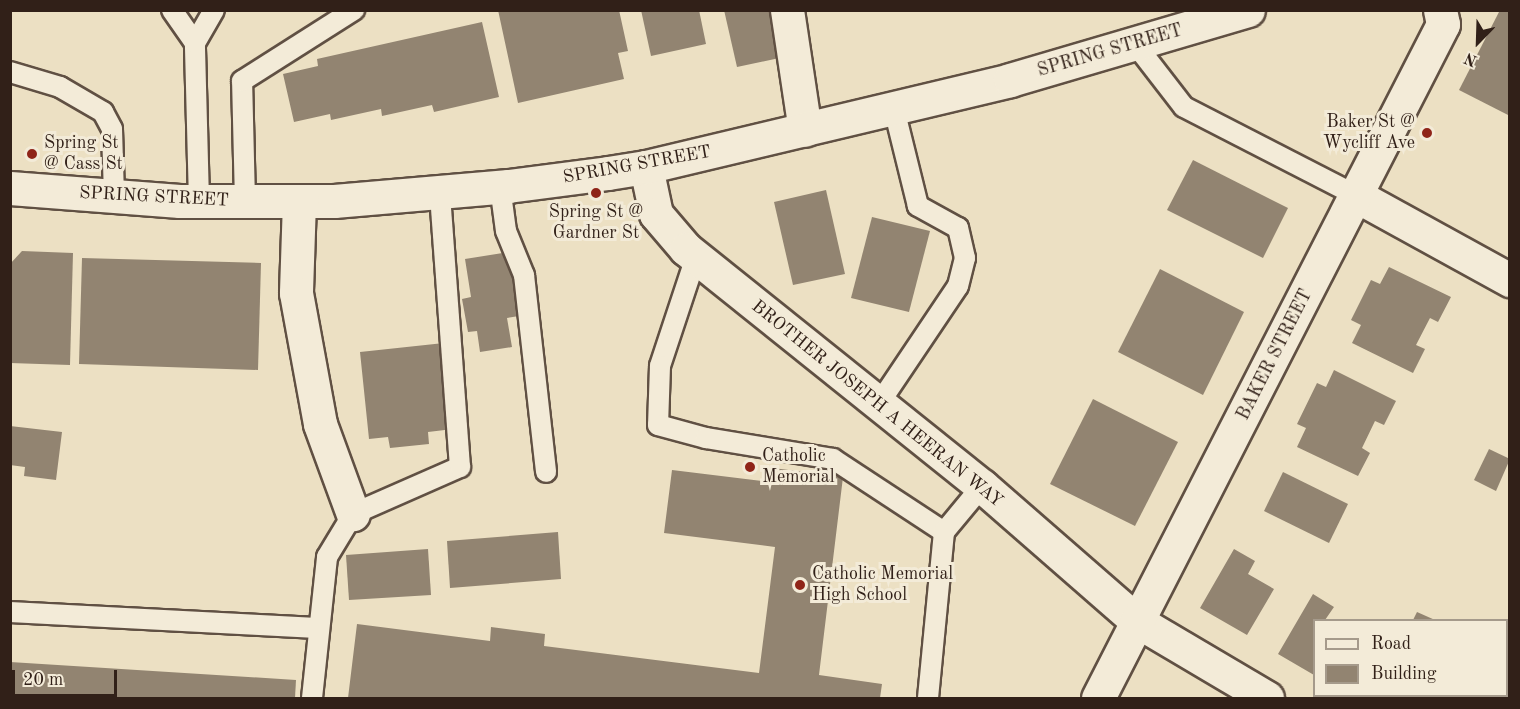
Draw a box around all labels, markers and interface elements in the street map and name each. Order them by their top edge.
north arrow [1448,12,1508,72]
street label: SPRING STREET [1035,20,1185,82]
text: N [1462,49,1480,68]
place label: Baker St @ Wycliff Ave [1323,112,1415,154]
marker: Baker St @ Wycliff Ave [1420,126,1434,140]
place label: Spring St @ Cass St [44,133,123,176]
street label: SPRING STREET [561,141,713,189]
marker: Spring St @ Cass St [25,147,39,161]
street label: SPRING STREET [79,182,229,212]
marker: Spring St @ Gardner St [589,186,603,200]
place label: Spring St @ Gardner St [549,202,643,244]
street label: BAKER STREET [1233,286,1317,424]
street label: BROTHER JOSEPH A HEERAN WAY [747,296,1007,512]
place label: Catholic Memorial [762,446,835,488]
marker: Catholic Memorial [743,460,757,474]
place label: Catholic Memorial High School [812,564,953,606]
marker: Catholic Memorial High School [793,578,807,592]
legend [1313,619,1508,697]
text: Road [1371,635,1411,653]
scale bar [15,658,120,696]
text: Building [1371,665,1436,683]
text: 20 m [23,671,63,689]

